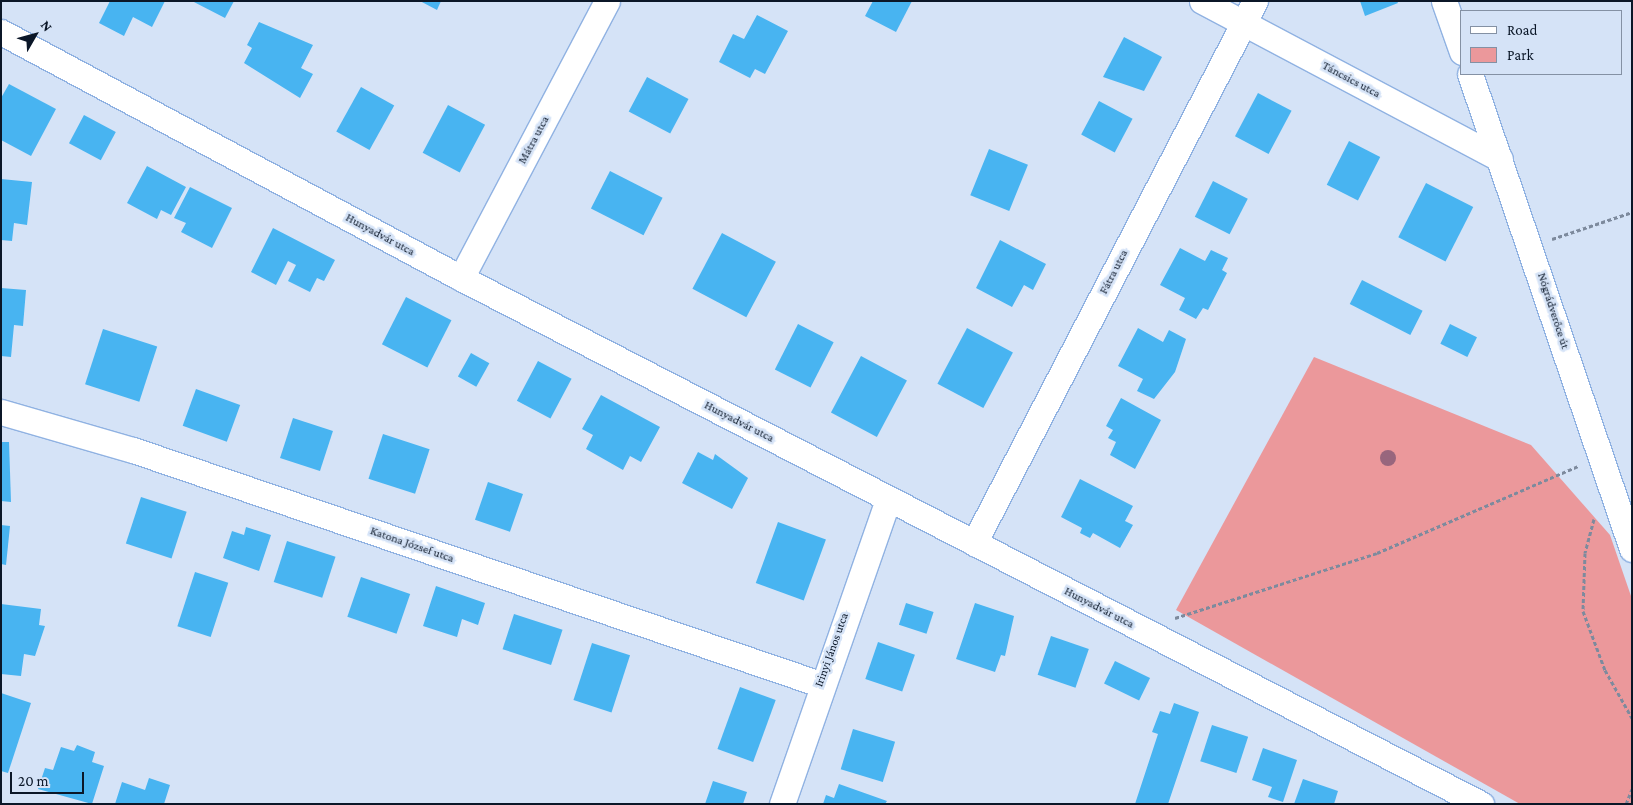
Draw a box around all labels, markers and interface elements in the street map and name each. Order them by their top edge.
north arrow [10,10,60,60]
legend [1460,10,1623,75]
text: N [38,17,56,34]
text: Road [1507,22,1537,38]
text: Park [1507,47,1534,63]
street label: Táncsics utca [1320,59,1382,101]
street label: Mátra utca [515,114,553,166]
street label: Hunyadvár utca [343,211,417,259]
street label: Fátra utca [1097,247,1131,297]
street label: Nógrádverőce út [1534,271,1572,351]
street label: Hunyadvár utca [702,398,776,446]
street label: Katona József utca [368,524,456,566]
street label: Hunyadvár utca [1062,584,1136,632]
street label: Irinyi János utca [812,611,852,689]
scale bar [12,762,86,794]
text: 20 m [18,773,49,789]

